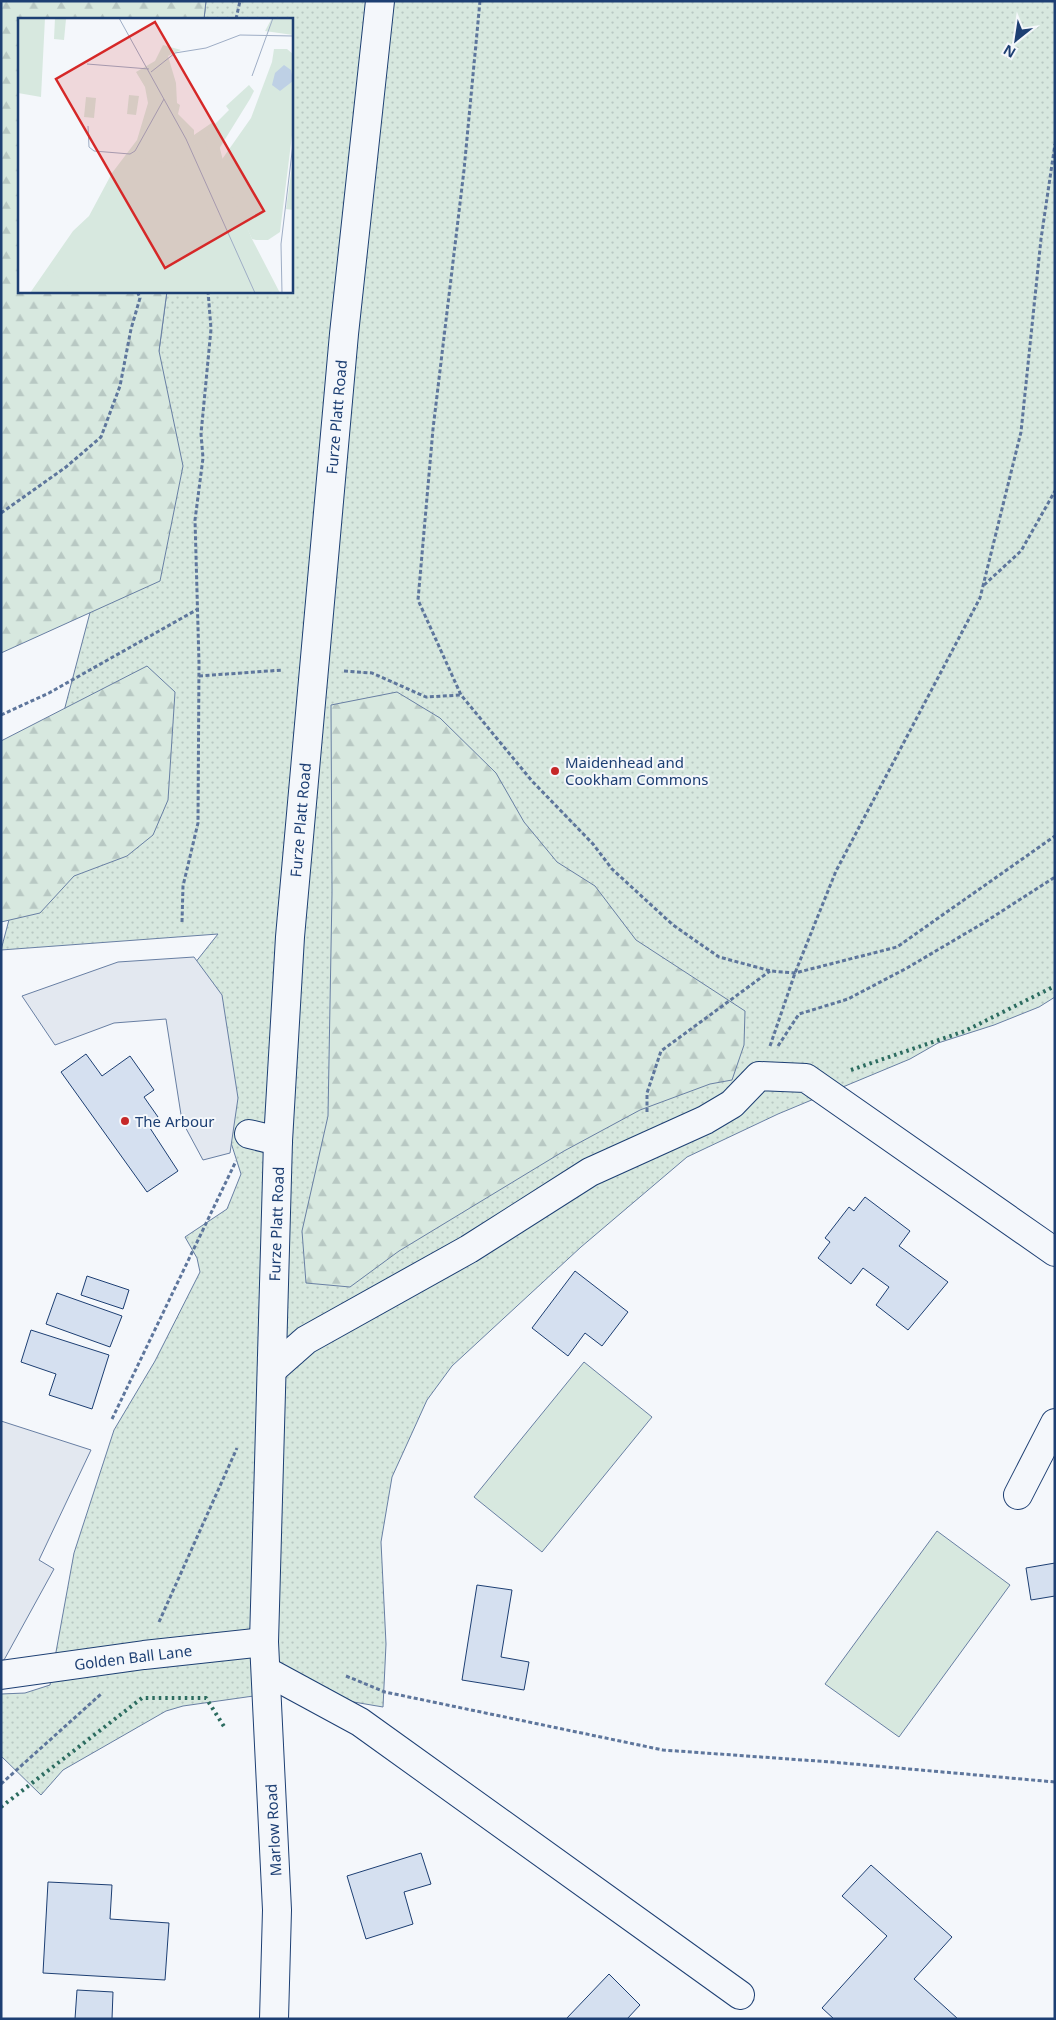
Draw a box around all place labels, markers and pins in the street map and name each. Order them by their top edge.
place label: Maidenhead and Cookham Commons [565,752,708,789]
marker: Maidenhead and Cookham Commons [549,765,561,777]
place label: The Arbour [135,1111,215,1131]
marker: The Arbour [119,1115,131,1127]

